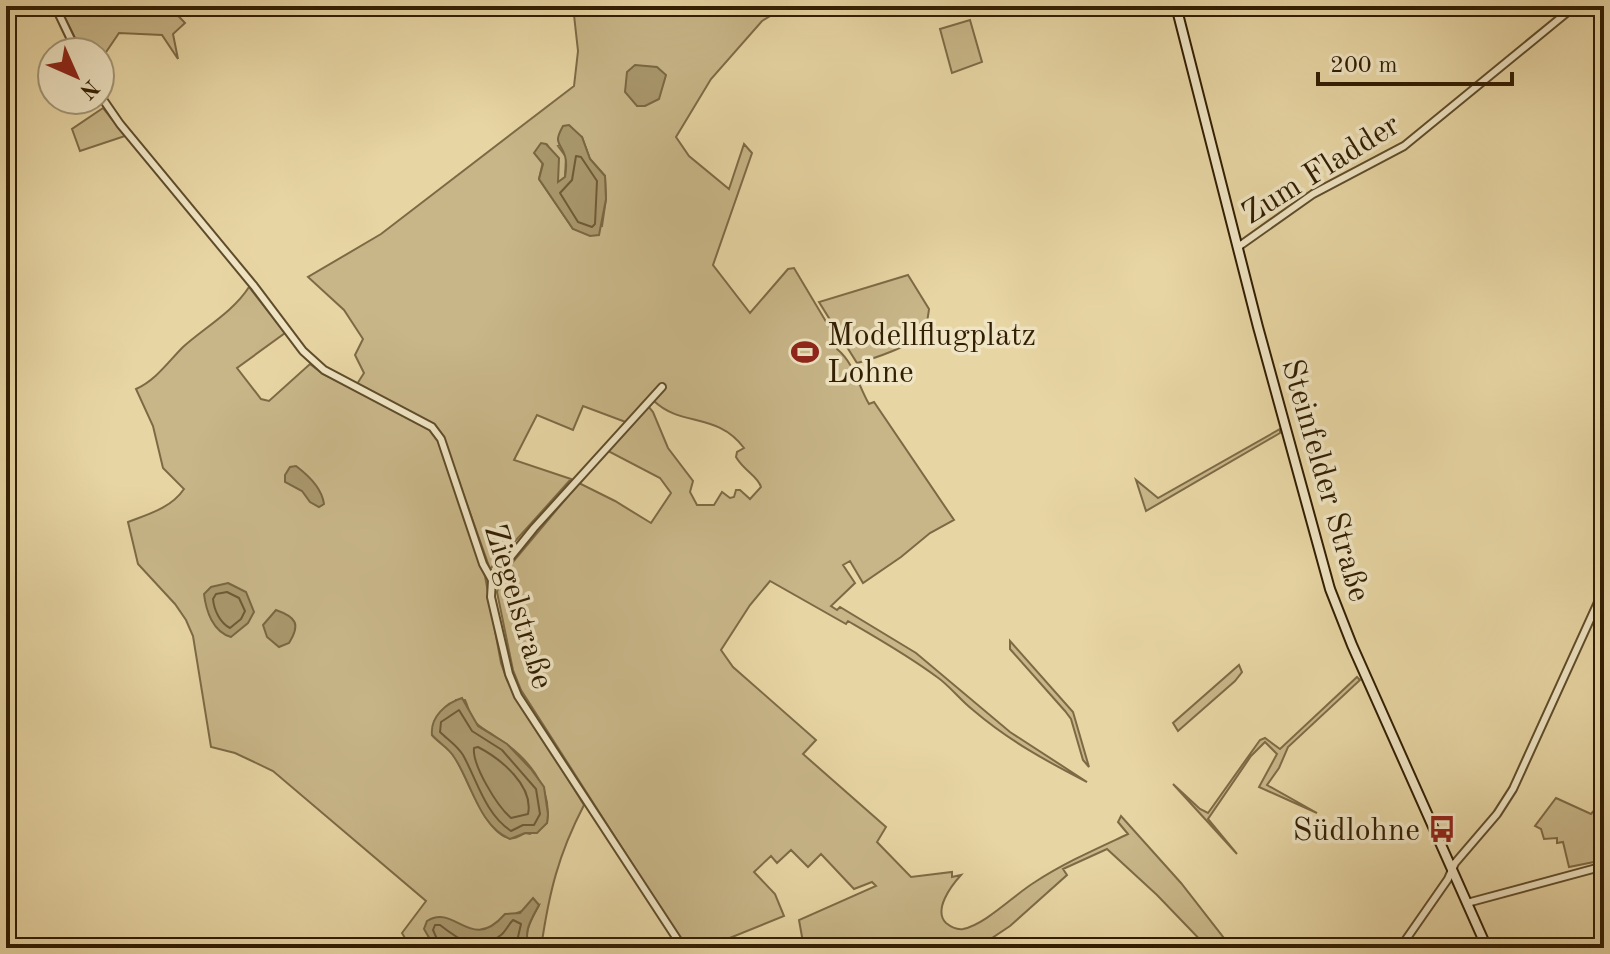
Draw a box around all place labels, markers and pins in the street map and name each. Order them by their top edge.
place label: Modellflugplatz Lohne [827,321,1036,390]
sports icon: Modellflugplatz Lohne [790,337,820,367]
bus stop icon: Südlohne [1427,814,1457,844]
place label: Südlohne [1292,816,1420,848]

